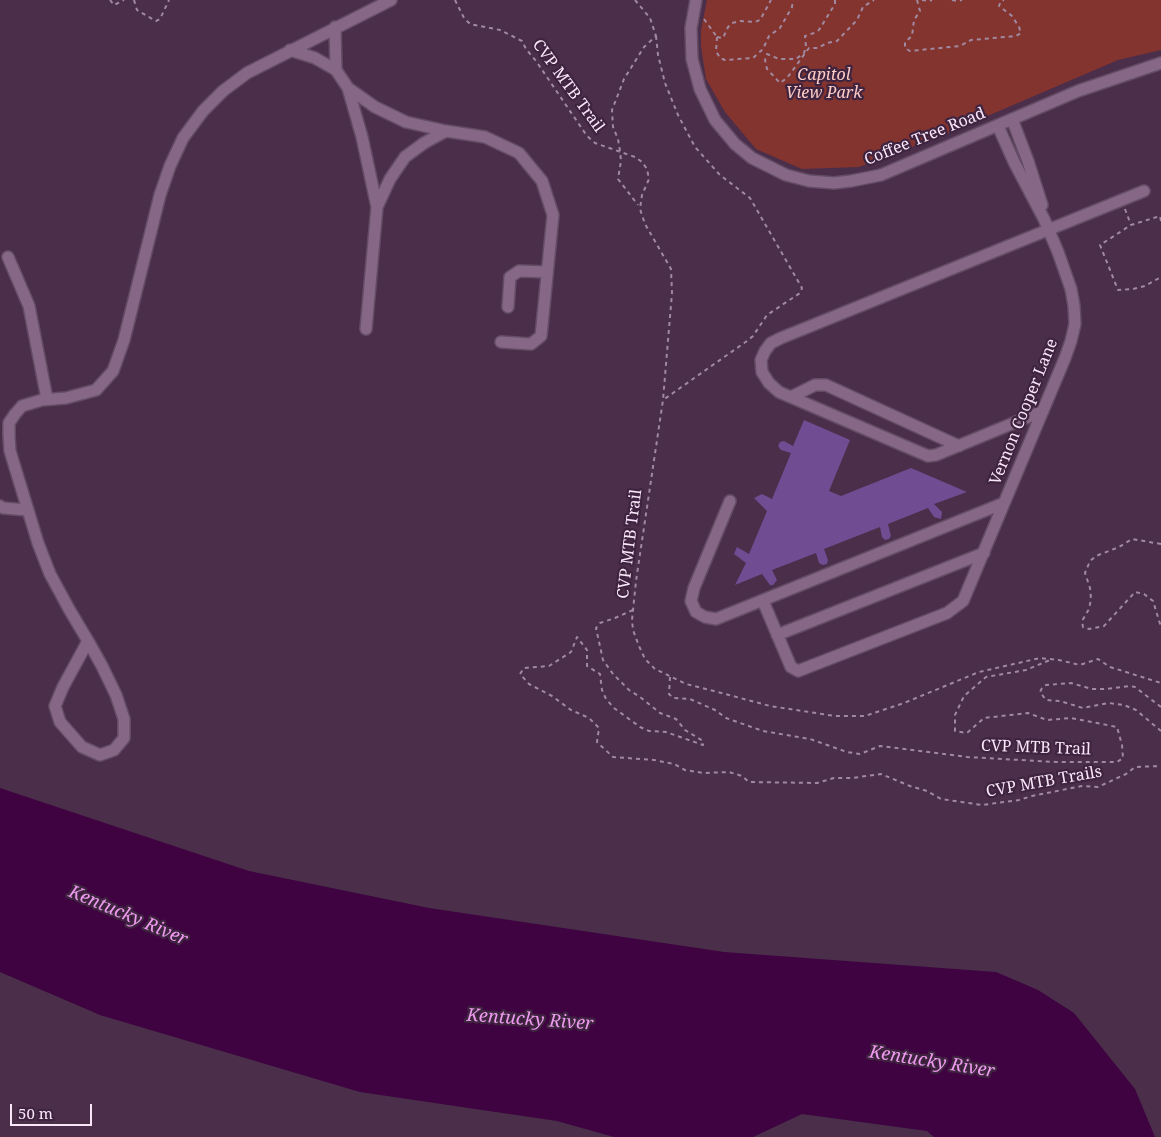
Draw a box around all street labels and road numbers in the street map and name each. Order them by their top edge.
street label: CVP MTB Trail [528,36,608,136]
street label: Coffee Tree Road [862,104,988,170]
street label: Vernon Cooper Lane [986,336,1062,488]
street label: CVP MTB Trail [614,488,646,600]
street label: CVP MTB Trail [981,736,1091,760]
street label: CVP MTB Trails [985,762,1103,802]

